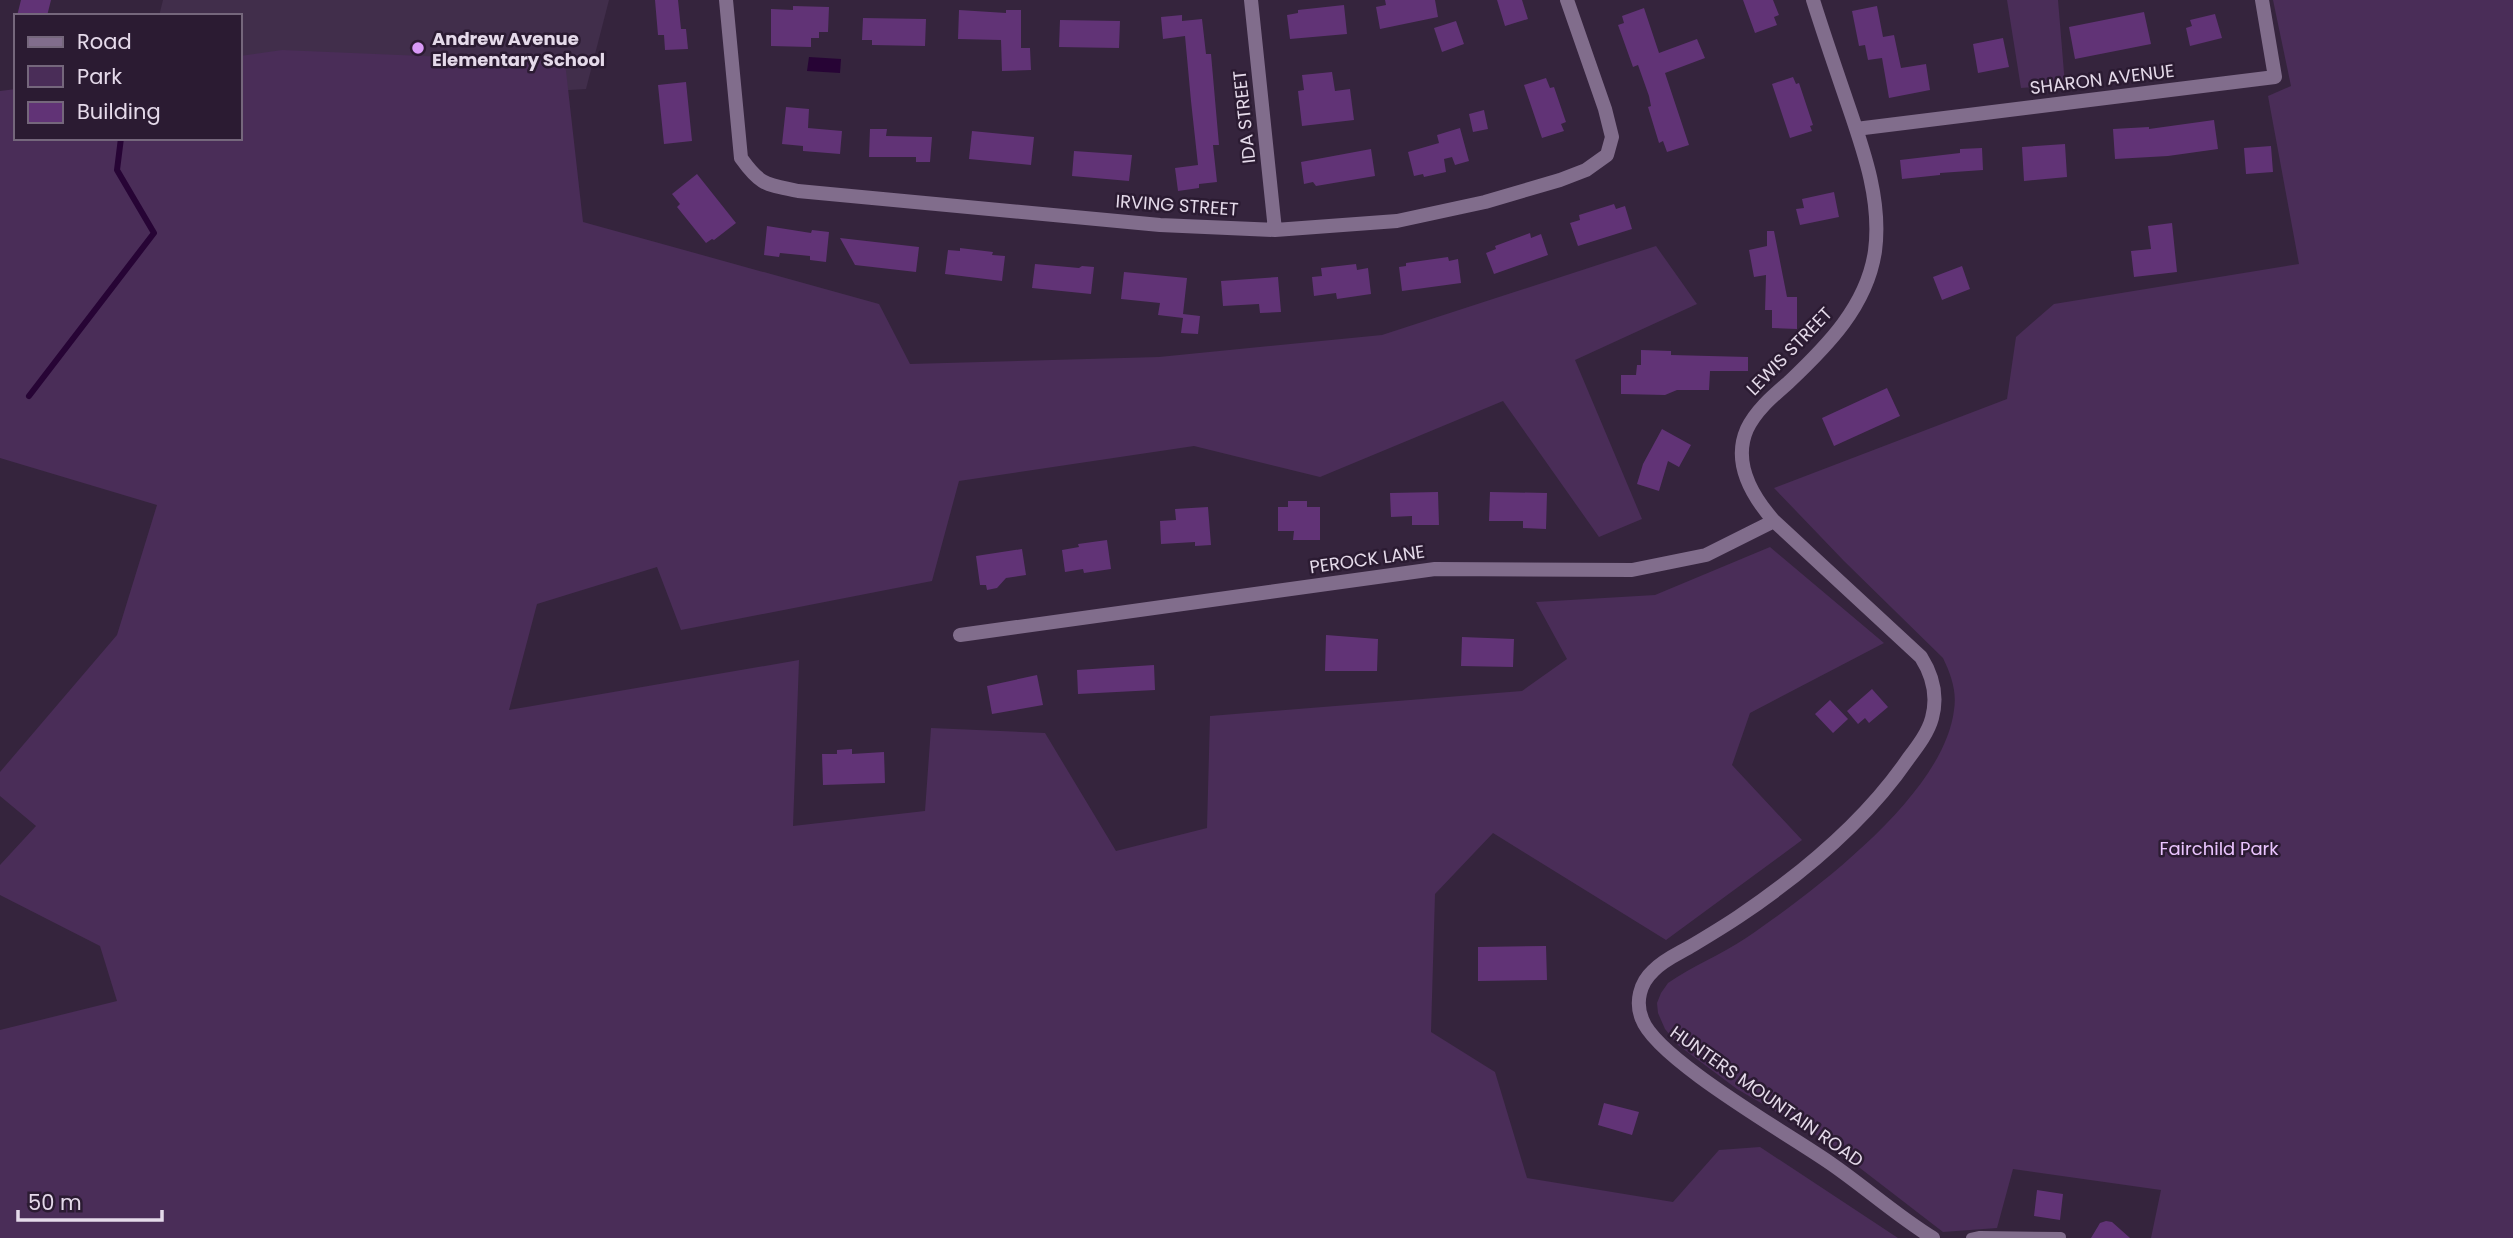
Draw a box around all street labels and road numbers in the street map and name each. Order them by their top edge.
street label: SHARON AVENUE [2028,58,2176,100]
street label: IDA STREET [1227,69,1261,165]
street label: IRVING STREET [1115,188,1239,222]
street label: LEWIS STREET [1740,301,1838,401]
street label: PEROCK LANE [1308,539,1426,579]
street label: HUNTERS MOUNTAIN ROAD [1665,1020,1869,1172]

